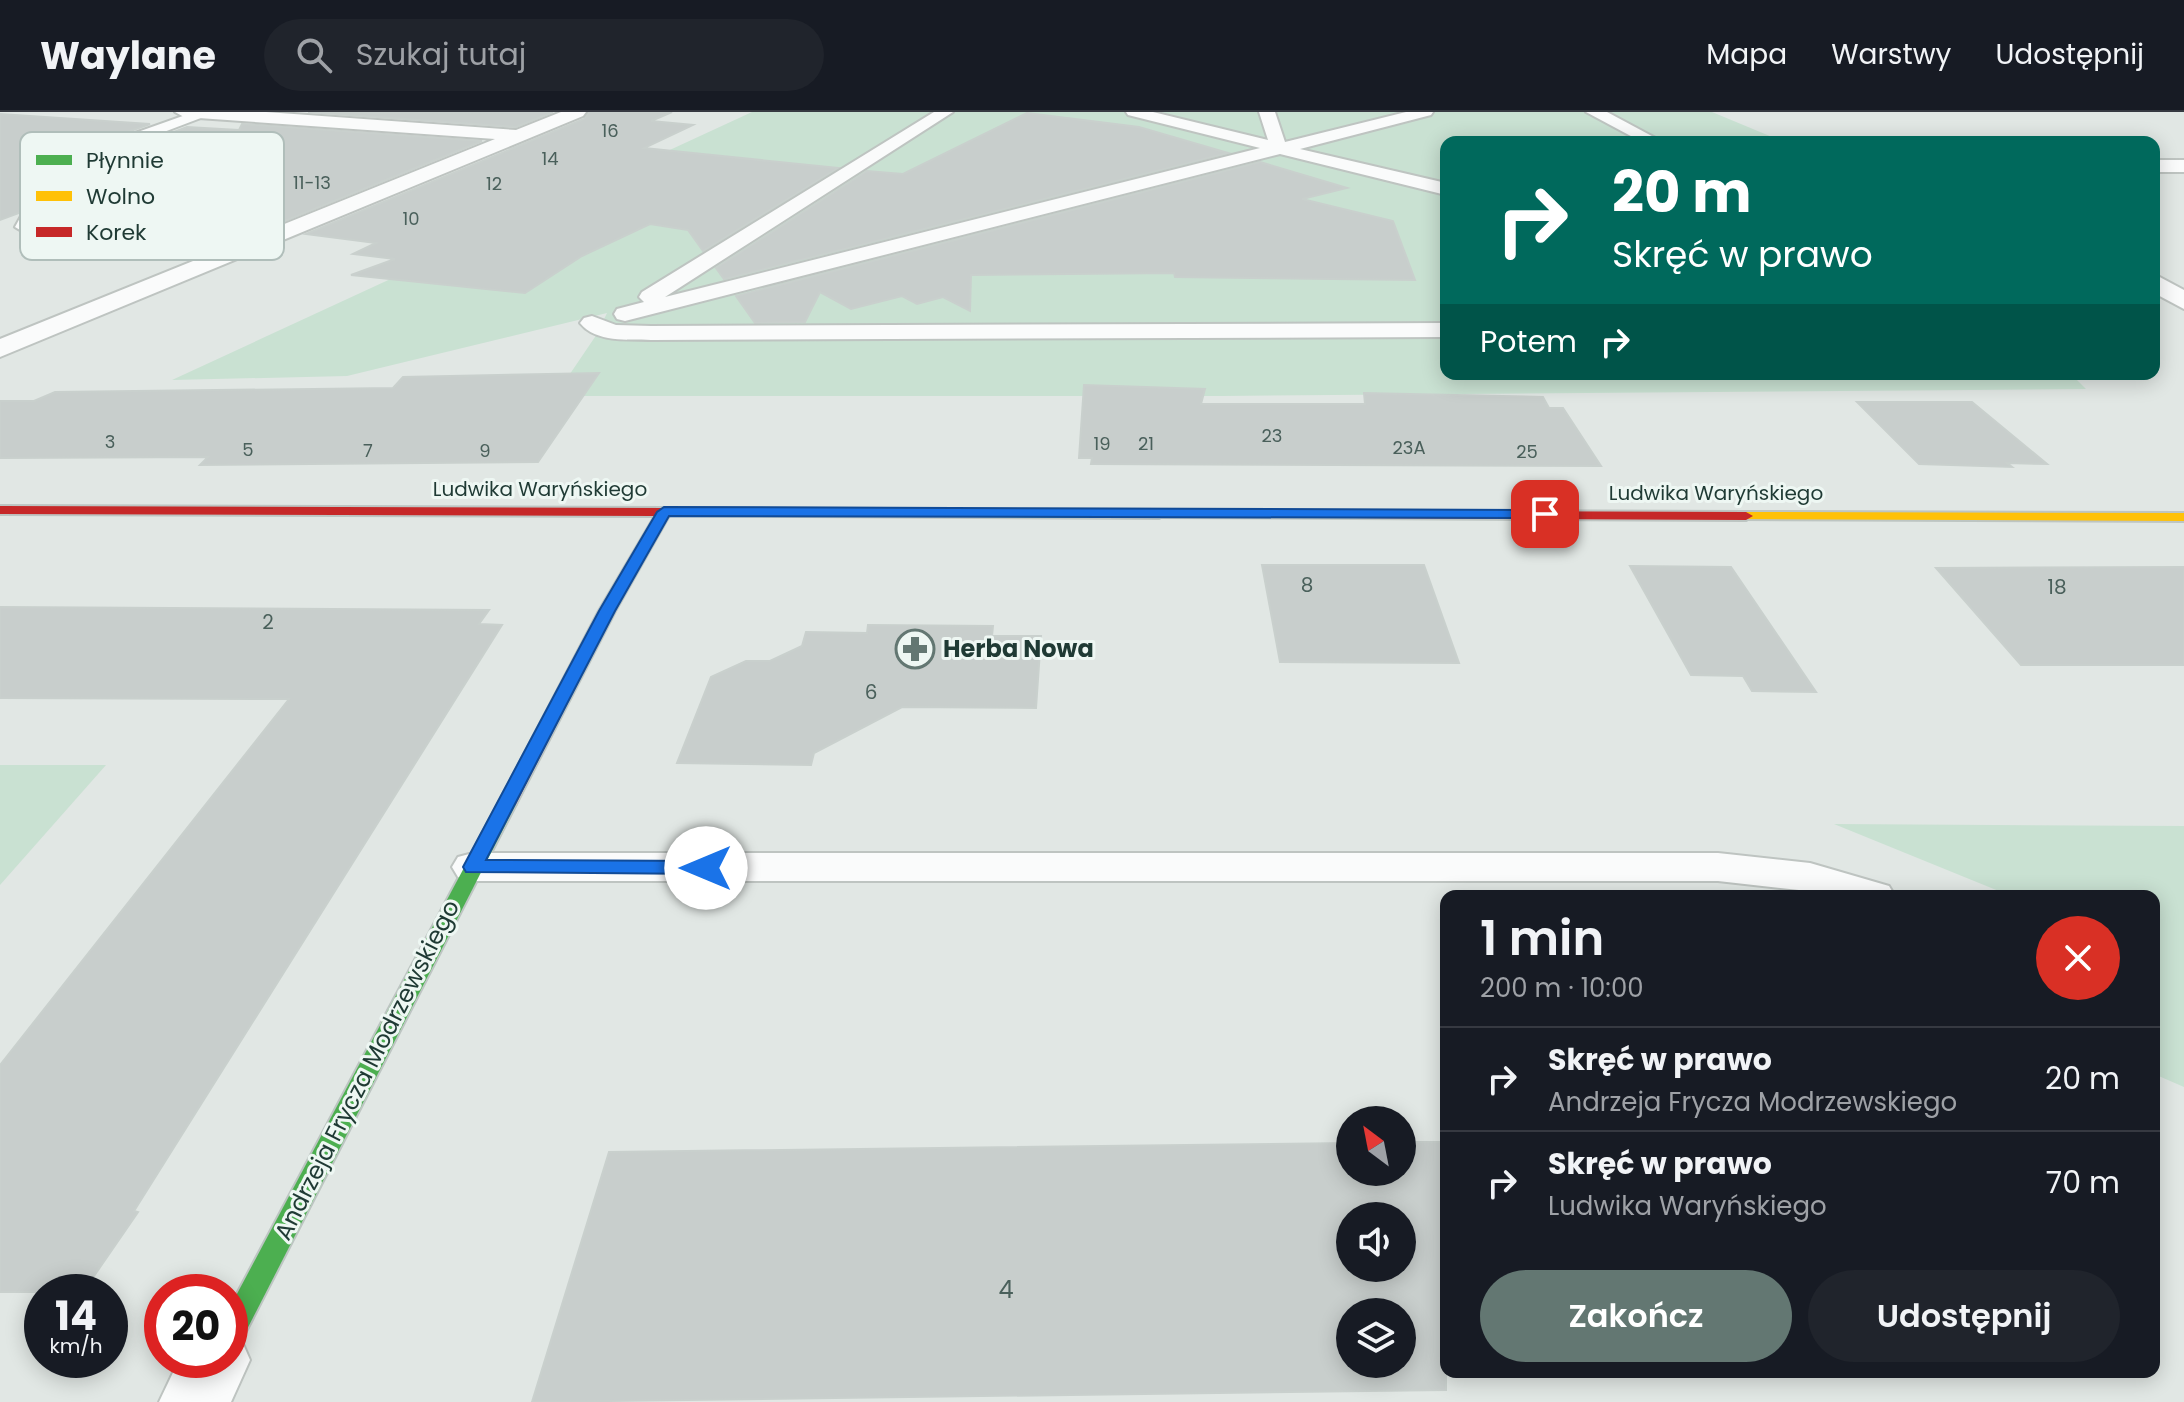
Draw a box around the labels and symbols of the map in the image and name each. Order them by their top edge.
house number: 16 [601,118,619,143]
legend [20,132,284,260]
text: Płynnie [86,145,164,176]
house number: 14 [541,146,559,171]
house number: 11-13 [293,170,331,195]
house number: 12 [486,171,502,196]
text: Wolno [86,181,155,212]
house number: 10 [402,206,420,231]
text: Korek [86,217,147,248]
house number: 23 [1262,423,1282,448]
house number: 3 [105,429,115,454]
house number: 19 [1093,431,1111,456]
house number: 21 [1138,431,1154,456]
house number: 23A [1392,435,1426,460]
house number: 5 [242,437,254,462]
house number: 7 [363,438,373,463]
house number: 9 [479,438,491,463]
house number: 25 [1516,439,1538,464]
street label: Ludwika Waryńskiego [433,475,647,503]
street label: Ludwika Waryńskiego [1609,479,1823,507]
pin [1511,480,1579,548]
house number: 8 [1301,571,1313,599]
house number: 18 [2047,573,2067,601]
house number: 2 [262,608,274,636]
pharmacy icon: Herba Nowa [894,628,936,670]
place label: Herba Nowa [943,632,1094,665]
house number: 6 [865,678,877,706]
position arrow [664,826,748,910]
street label: Andrzeja Frycza Modrzewskiego [266,894,467,1246]
north arrow [1336,1106,1416,1186]
house number: 4 [998,1273,1014,1306]
speed limit sign: 20 [144,1274,248,1378]

